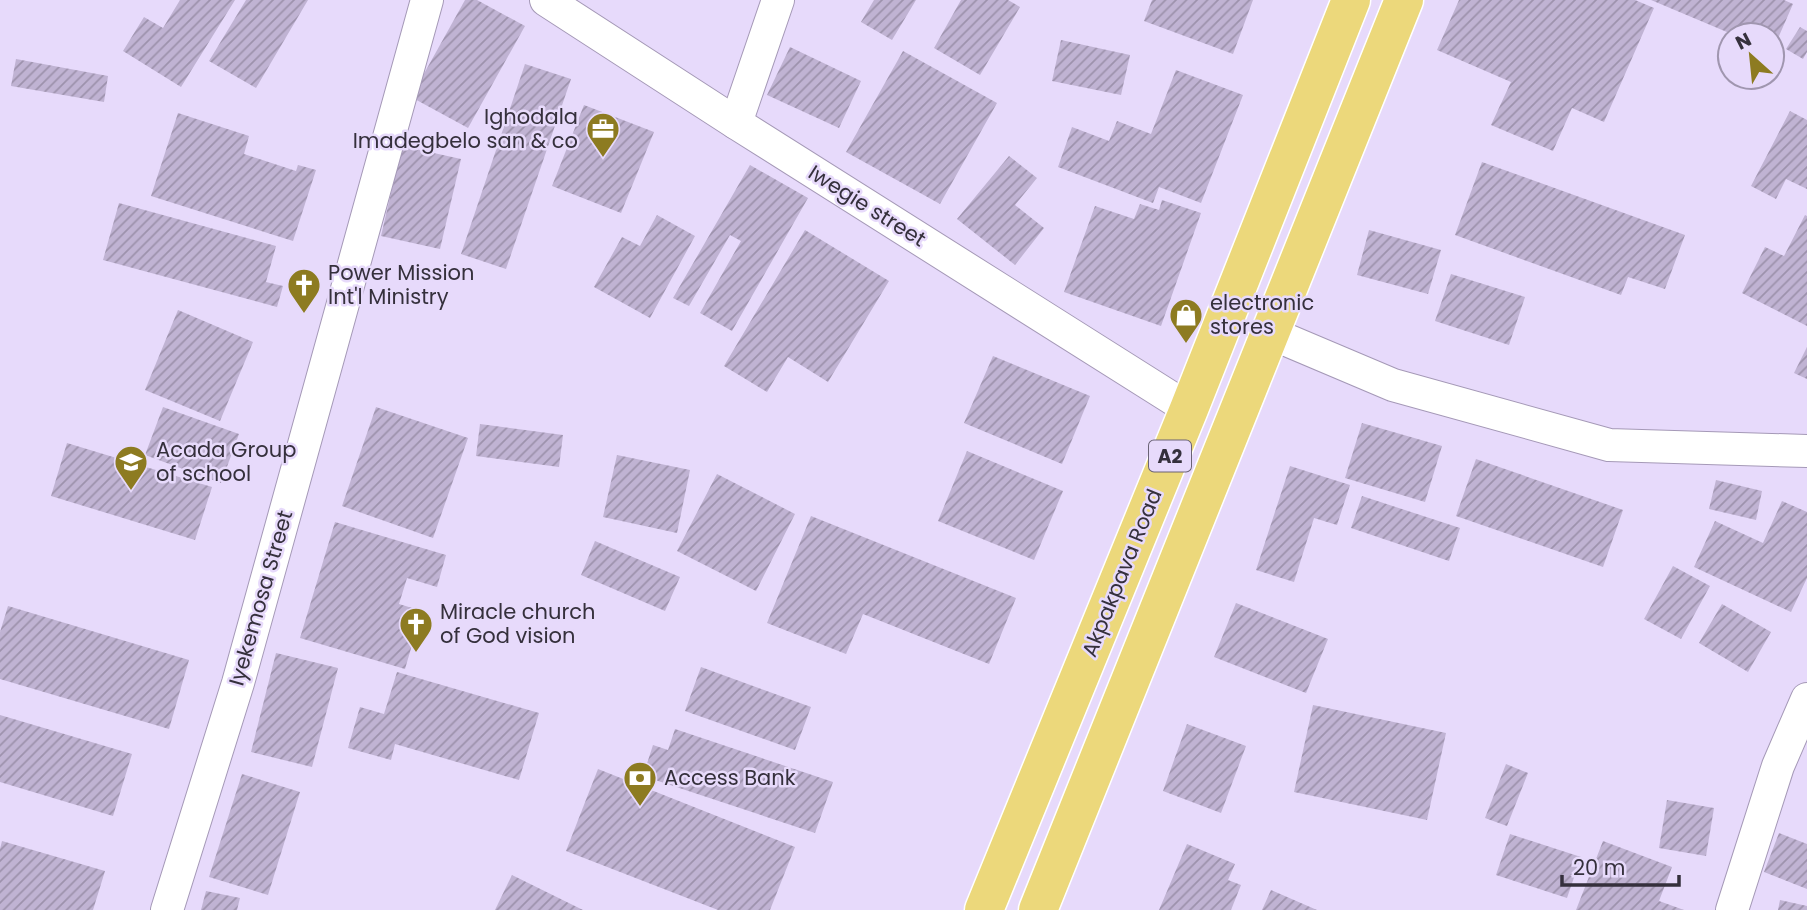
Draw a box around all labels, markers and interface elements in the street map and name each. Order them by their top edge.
north arrow [1716,21,1786,91]
text: N [1731,26,1756,57]
place label: Ighodala Imadegbelo san & co [353,102,578,155]
office icon: Ighodala Imadegbelo san & co [584,110,622,159]
street label: Iwegie street [803,158,932,253]
place label: Power Mission Int'l Ministry [328,258,475,311]
church icon: Power Mission Int'l Ministry [285,266,323,315]
place label: electronic stores [1210,288,1314,341]
shop icon: electronic stores [1167,296,1205,345]
place label: Acada Group of school [156,435,296,488]
road number: A2 [1149,440,1191,471]
school or university icon: Acada Group of school [112,443,150,492]
street label: Akpakpava Road [1075,485,1168,661]
street label: Iyekemosa Street [222,507,299,689]
place label: Miracle church of God vision [440,597,595,650]
church icon: Miracle church of God vision [397,605,435,654]
bank icon: Access Bank [621,759,659,808]
place label: Access Bank [664,763,796,792]
scale bar [1562,844,1679,888]
text: 20 m [1573,853,1626,882]

